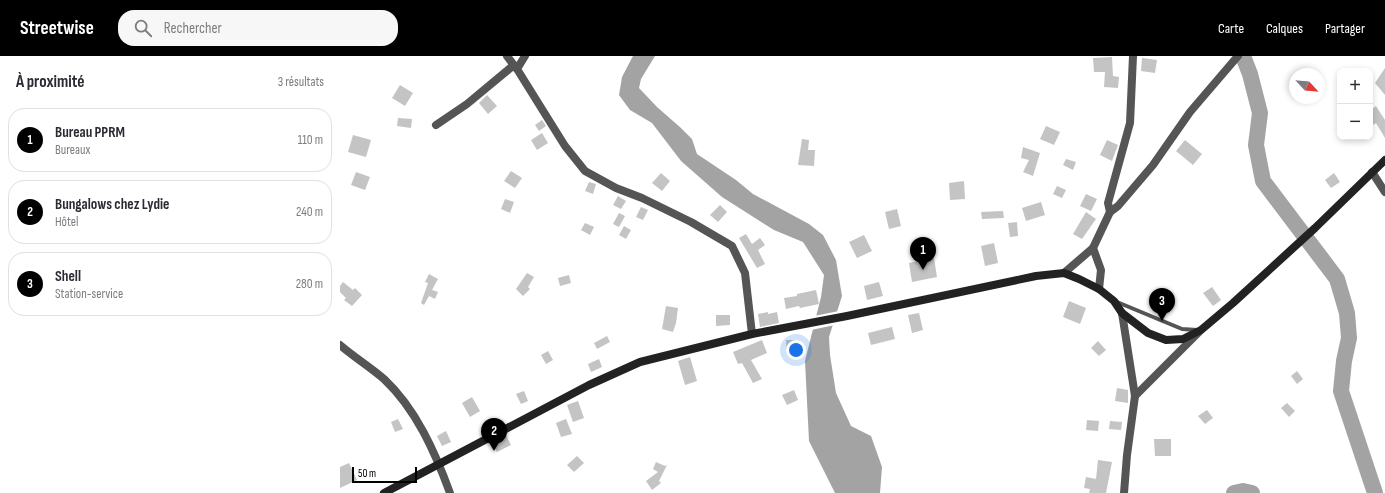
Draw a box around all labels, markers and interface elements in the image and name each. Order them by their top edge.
search box [118,10,398,46]
text: Streetwise [20,17,94,40]
icon: search [132,17,154,39]
text: Rechercher [164,19,222,38]
text: Carte [1218,20,1244,37]
text: Calques [1266,20,1303,37]
text: Partager [1325,20,1365,37]
north arrow [1289,68,1325,104]
map controls [1337,68,1373,140]
button: + [1337,68,1373,104]
text: À proximité [16,72,84,92]
text: 3 résultats [278,74,324,90]
button: − [1337,104,1373,140]
text: Bureau PPRM [55,123,125,142]
text: 1 [27,132,33,148]
text: 110 m [298,132,323,148]
text: Bureaux [55,142,90,158]
text: Bungalows chez Lydie [55,195,169,214]
text: 2 [27,204,33,220]
text: 240 m [296,204,323,220]
text: Hôtel [55,214,79,230]
pin: 1 [910,237,936,270]
text: Shell [55,267,81,286]
text: 3 [27,276,33,292]
text: 280 m [296,276,323,292]
text: Station-service [55,286,123,302]
pin: 3 [1149,288,1175,321]
your location [786,340,806,360]
pin: 2 [481,418,507,451]
scale bar [352,465,417,484]
text: 50 m [358,467,376,480]

